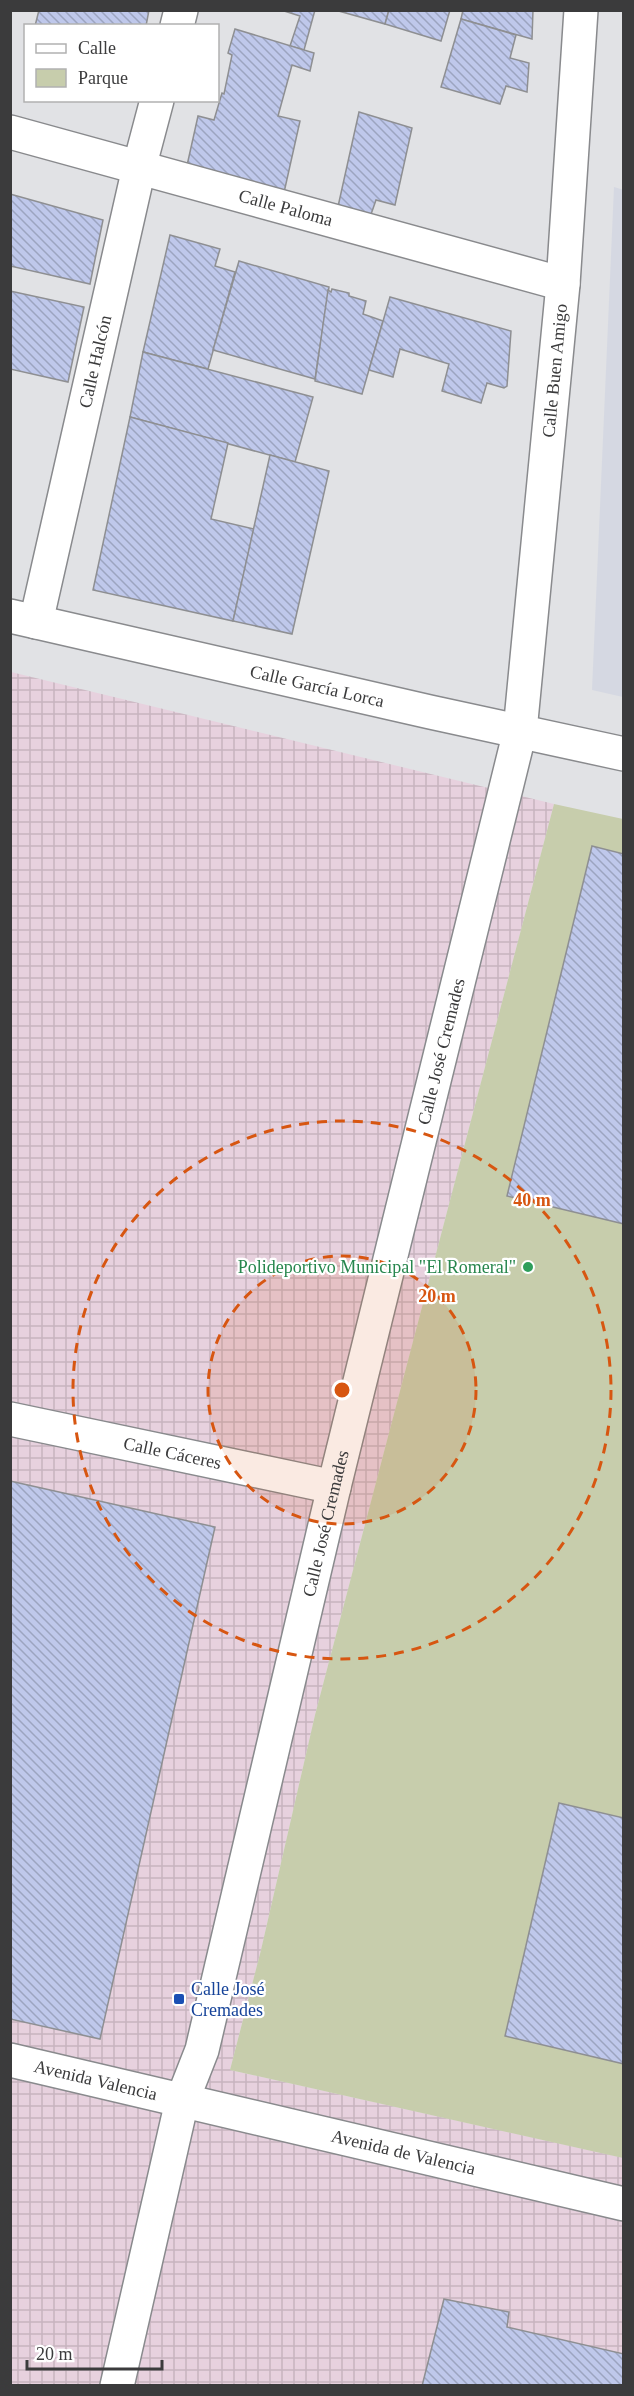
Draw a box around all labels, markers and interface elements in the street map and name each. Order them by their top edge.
legend [24,24,219,102]
text: Calle [78,38,116,58]
text: Parque [78,68,128,88]
street label: Calle Paloma [237,185,335,230]
street label: Calle Buen Amigo [538,303,571,438]
street label: Calle Halcón [75,313,115,410]
street label: Calle García Lorca [248,661,386,711]
street label: Calle José Cremades [414,976,469,1127]
text: 40 m [513,1190,551,1210]
place label: Polideportivo Municipal "El Romeral" [238,1257,516,1277]
marker: Polideportivo Municipal "El Romeral" [521,1260,535,1274]
text: 20 m [418,1286,456,1306]
centre of rings [332,1380,352,1400]
street label: Calle Cáceres [122,1433,223,1473]
street label: Calle José Cremades [299,1448,353,1599]
place label: Calle José Cremades [191,1979,265,2020]
marker: Calle José Cremades [172,1992,186,2006]
street label: Avenida Valencia [32,2056,159,2104]
street label: Avenida de Valencia [329,2126,477,2179]
scale bar [27,2333,162,2371]
text: 20 m [36,2344,73,2364]

